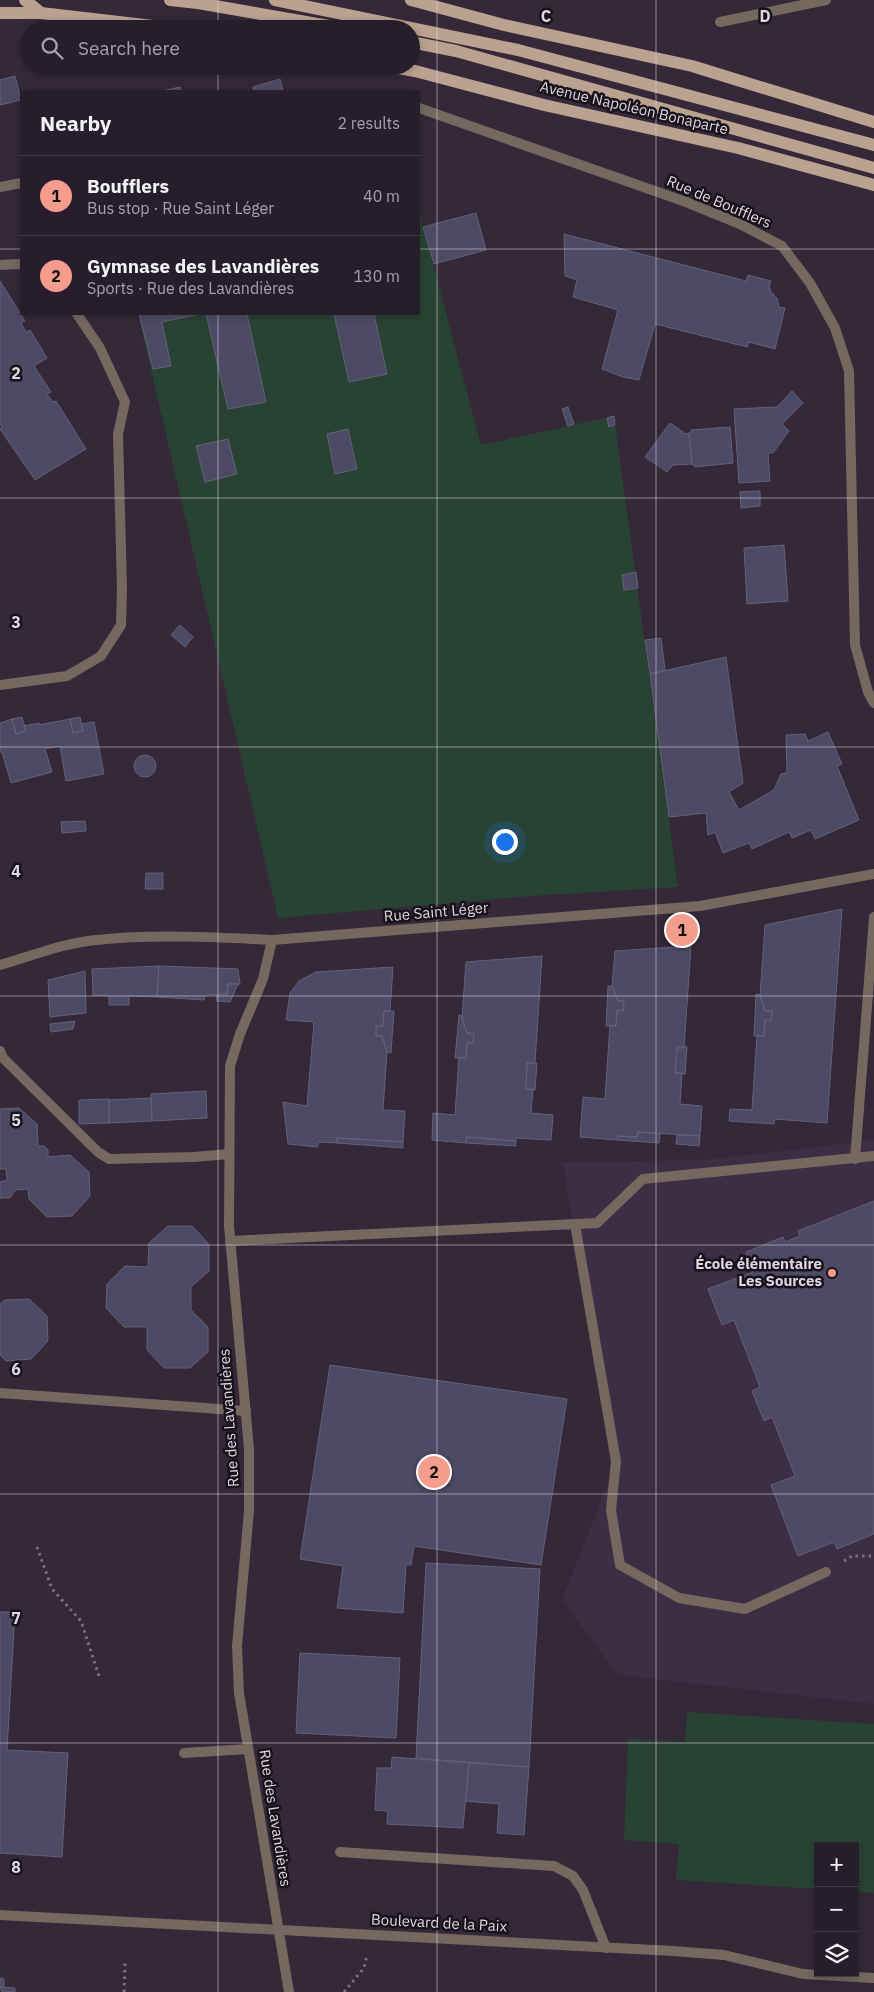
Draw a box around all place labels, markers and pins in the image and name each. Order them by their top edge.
pin: 1 [666,911,698,949]
place label: École élémentaire Les Sources [695,1254,822,1290]
marker: École élémentaire Les Sources [826,1267,838,1279]
pin: 2 [418,1453,450,1491]

